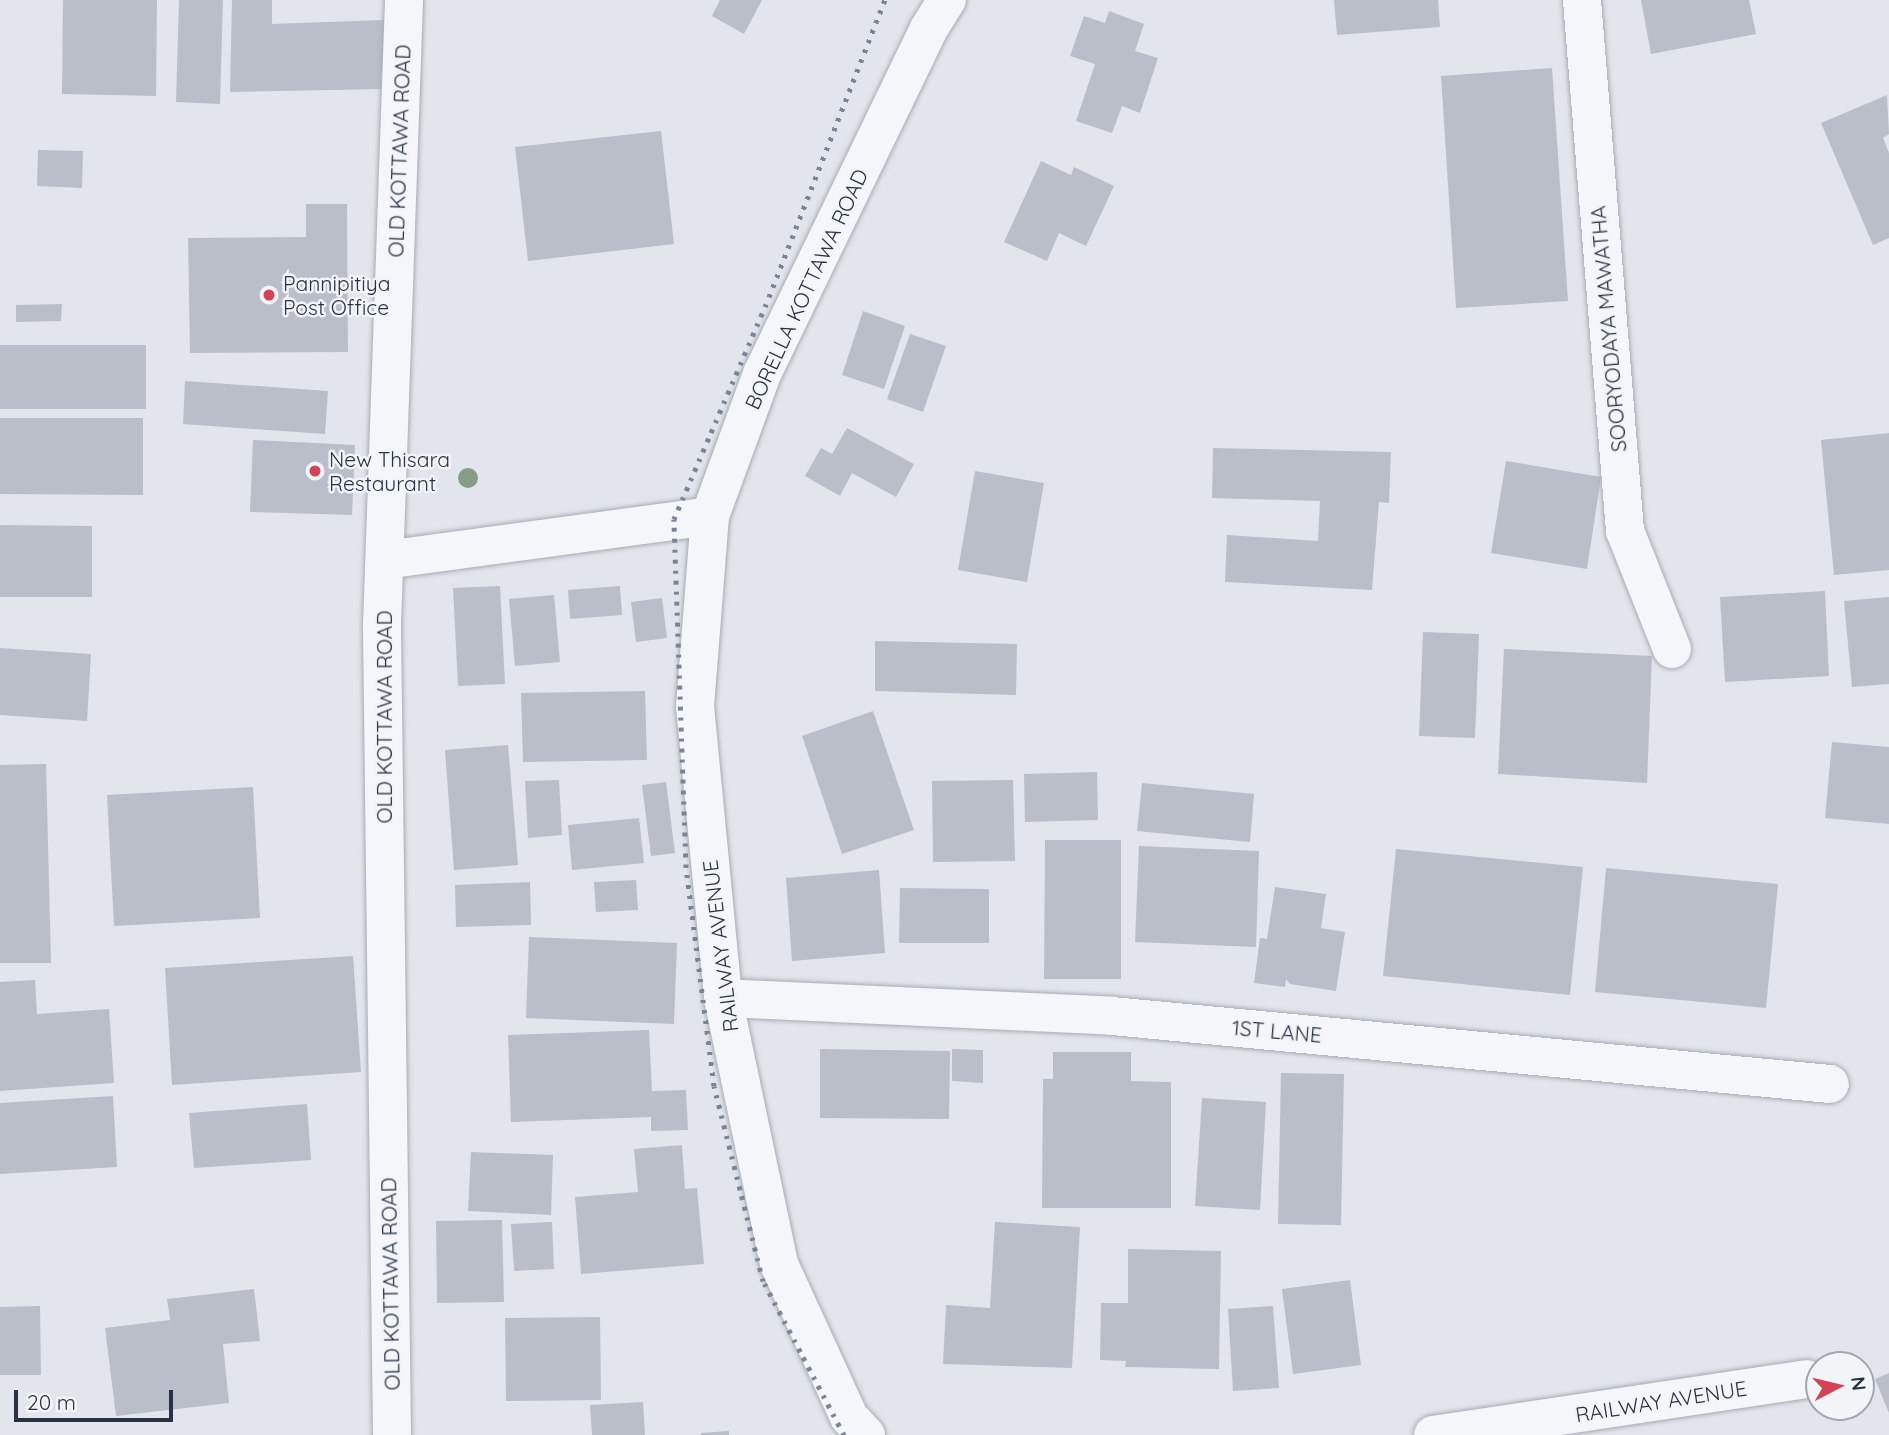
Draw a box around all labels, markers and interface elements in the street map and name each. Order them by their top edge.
street label: OLD KOTTAWA ROAD [383,44,415,258]
street label: BORELLA KOTTAWA ROAD [739,165,873,413]
street label: SOORYODAYA MAWATHA [1585,205,1631,453]
place label: Pannipitiya Post Office [283,270,390,320]
marker: Pannipitiya Post Office [261,287,277,303]
place label: New Thisara Restaurant [329,446,450,496]
marker: New Thisara Restaurant [307,463,323,479]
street label: OLD KOTTAWA ROAD [371,610,397,824]
street label: RAILWAY AVENUE [697,859,743,1033]
street label: 1ST LANE [1231,1015,1323,1047]
street label: OLD KOTTAWA ROAD [376,1177,404,1391]
north arrow [1805,1351,1875,1421]
street label: RAILWAY AVENUE [1574,1375,1748,1427]
text: N [1846,1375,1872,1392]
scale bar [18,1376,177,1420]
text: 20 m [27,1389,76,1415]

